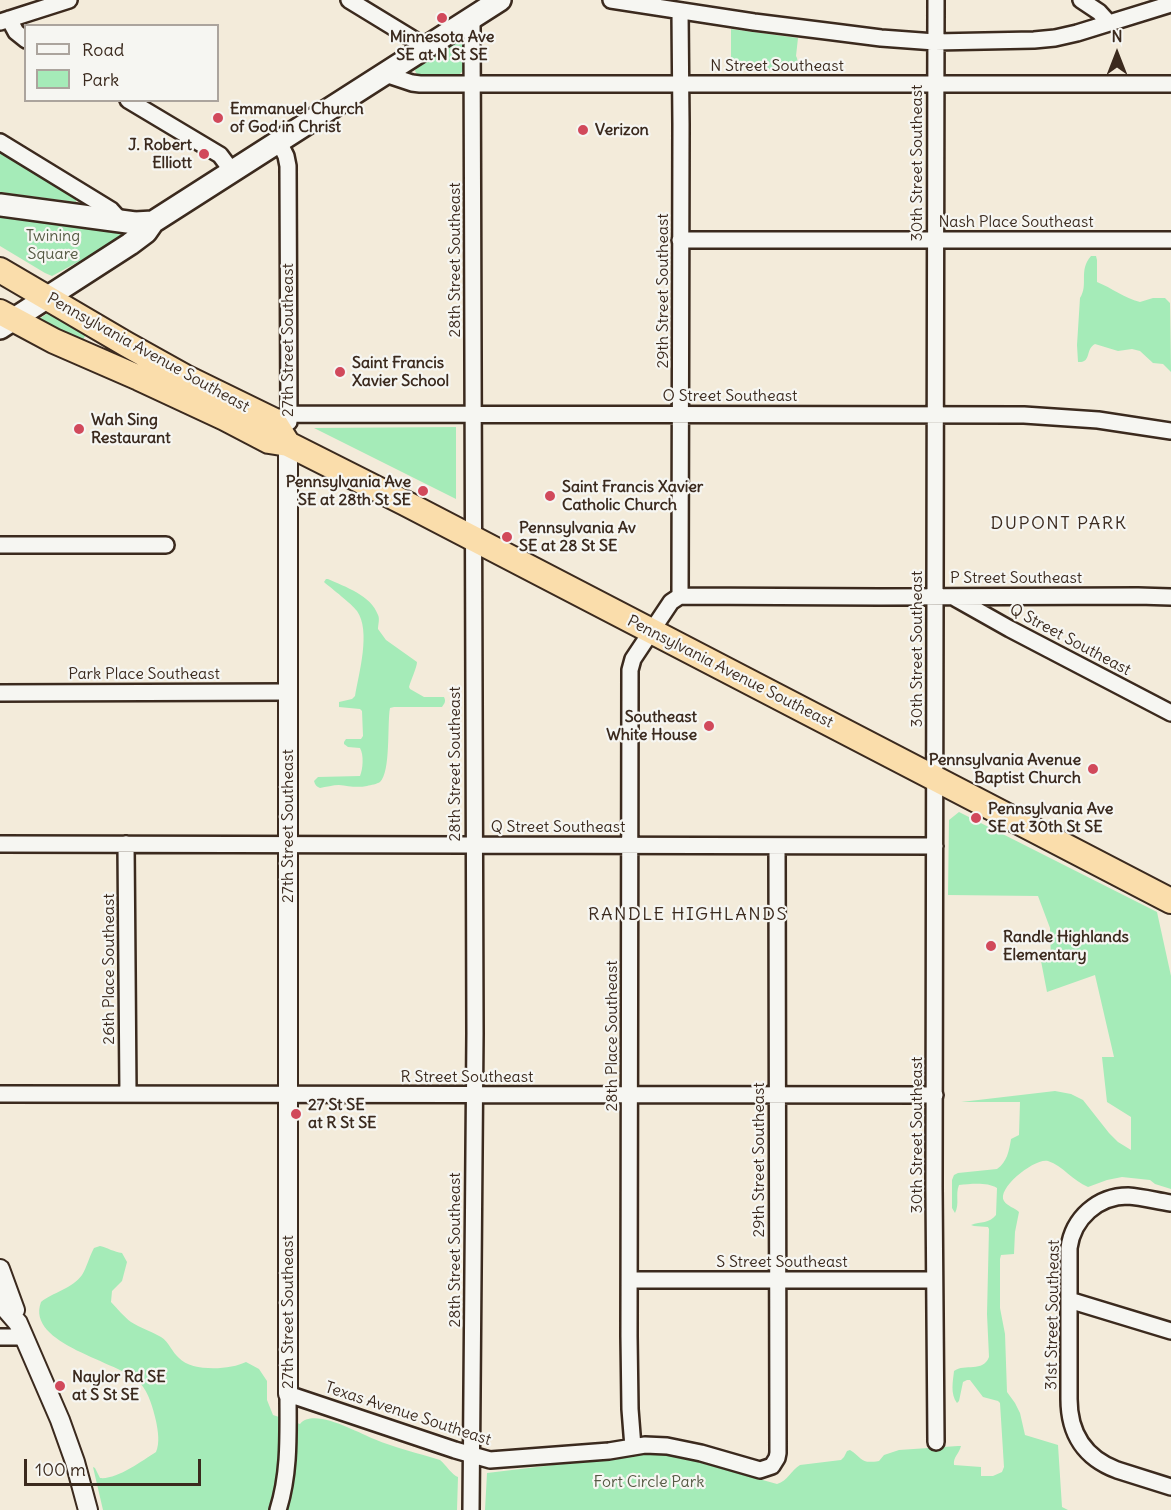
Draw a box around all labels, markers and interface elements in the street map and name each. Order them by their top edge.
marker: Minnesota Ave SE at N St SE [435,11,449,25]
legend [24,24,219,102]
north arrow [1087,24,1147,84]
text: N [1111,26,1123,46]
place label: Minnesota Ave SE at N St SE [390,27,494,65]
text: Road [82,38,124,61]
street label: N Street Southeast [710,56,844,76]
text: Park [82,68,119,91]
street label: 30th Street Southeast [907,85,927,241]
place label: Emmanuel Church of God in Christ [230,99,364,137]
marker: Emmanuel Church of God in Christ [211,111,225,125]
place label: Verizon [595,120,649,140]
marker: Verizon [576,123,590,137]
place label: J. Robert Elliott [128,135,192,173]
marker: J. Robert Elliott [197,147,211,161]
street label: 28th Street Southeast [445,182,465,338]
street label: Nash Place Southeast [938,212,1094,232]
street label: 29th Street Southeast [653,213,673,369]
park label: Twining Square [26,226,80,264]
street label: 27th Street Southeast [278,263,298,417]
street label: Pennsylvania Avenue Southeast [43,289,253,417]
place label: Saint Francis Xavier School [352,353,449,391]
marker: Saint Francis Xavier School [333,365,347,379]
street label: O Street Southeast [663,386,797,406]
place label: Wah Sing Restaurant [91,410,171,448]
marker: Wah Sing Restaurant [72,422,86,436]
place label: Pennsylvania Ave SE at 28th St SE [286,472,411,510]
place label: Saint Francis Xavier Catholic Church [562,477,703,515]
marker: Pennsylvania Ave SE at 28th St SE [416,484,430,498]
marker: Saint Francis Xavier Catholic Church [543,489,557,503]
district label: DUPONT PARK [991,513,1127,535]
place label: Pennsylvania Av SE at 28 St SE [519,518,636,556]
marker: Pennsylvania Av SE at 28 St SE [500,530,514,544]
street label: P Street Southeast [950,568,1082,588]
street label: 30th Street Southeast [907,571,927,727]
street label: Q Street Southeast [1006,600,1134,680]
street label: Pennsylvania Avenue Southeast [624,612,836,732]
street label: Park Place Southeast [68,664,220,684]
street label: 28th Street Southeast [445,686,465,842]
place label: Southeast White House [606,707,697,745]
marker: Southeast White House [702,719,716,733]
street label: 27th Street Southeast [278,749,298,903]
place label: Pennsylvania Avenue Baptist Church [929,750,1081,788]
marker: Pennsylvania Avenue Baptist Church [1086,762,1100,776]
place label: Pennsylvania Ave SE at 30th St SE [988,799,1113,837]
marker: Pennsylvania Ave SE at 30th St SE [969,811,983,825]
street label: Q Street Southeast [491,817,625,837]
street label: 26th Place Southeast [99,893,119,1045]
district label: RANDLE HIGHLANDS [588,904,788,926]
place label: Randle Highlands Elementary [1003,927,1129,965]
marker: Randle Highlands Elementary [984,939,998,953]
street label: 28th Place Southeast [602,960,622,1112]
street label: 30th Street Southeast [907,1057,927,1213]
street label: R Street Southeast [401,1067,533,1087]
street label: 29th Street Southeast [749,1082,769,1238]
place label: 27 St SE at R St SE [308,1095,376,1133]
marker: 27 St SE at R St SE [289,1107,303,1121]
street label: 28th Street Southeast [445,1172,465,1328]
street label: 27th Street Southeast [278,1235,298,1389]
street label: 31st Street Southeast [1042,1240,1064,1390]
street label: S Street Southeast [716,1252,848,1272]
place label: Naylor Rd SE at S St SE [72,1367,166,1405]
street label: Texas Avenue Southeast [323,1378,493,1450]
marker: Naylor Rd SE at S St SE [53,1379,67,1393]
scale bar [27,1447,204,1485]
text: 100 m [35,1458,86,1481]
park label: Fort Circle Park [594,1472,704,1492]

